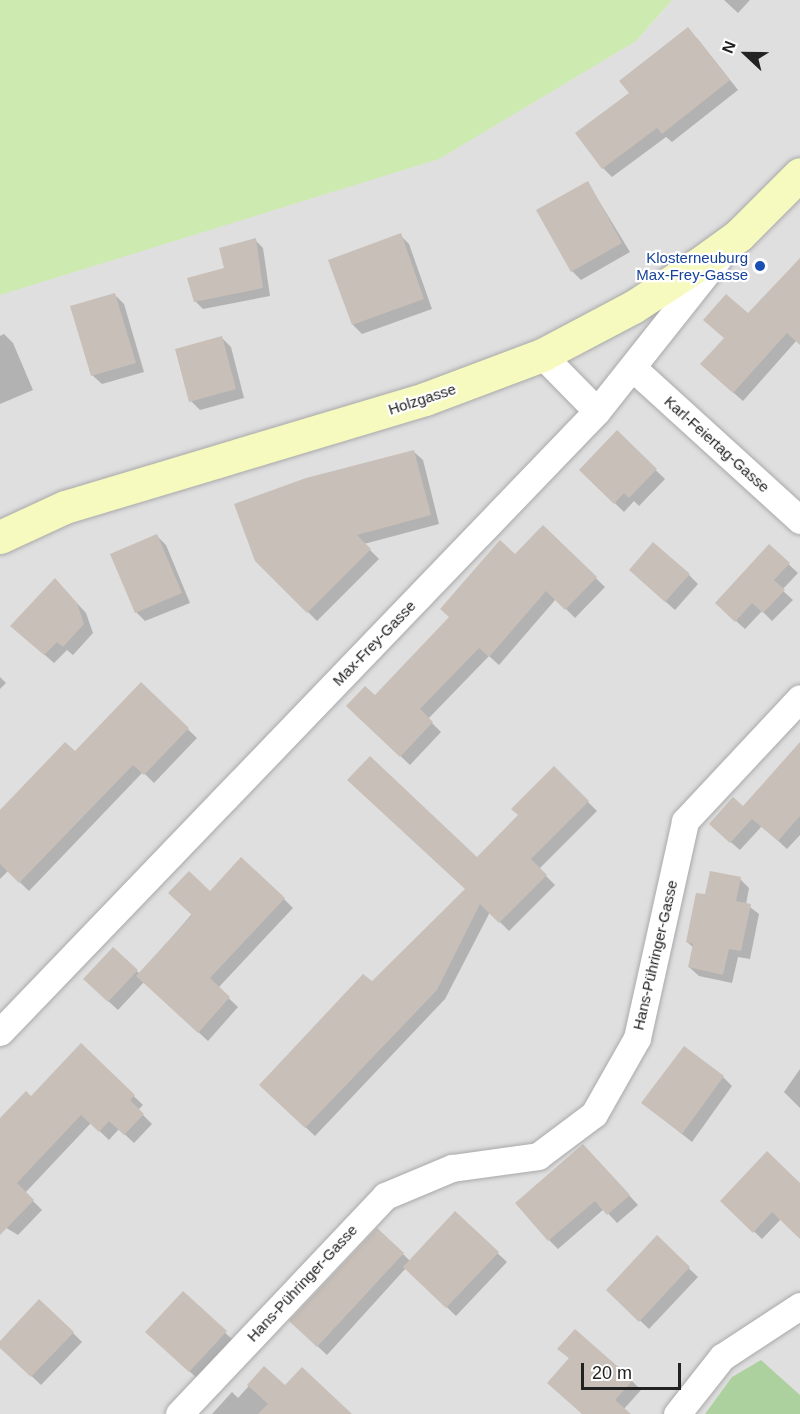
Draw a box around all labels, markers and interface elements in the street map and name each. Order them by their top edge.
north arrow [716,24,776,84]
text: N [719,39,739,56]
place label: Klosterneuburg Max-Frey-Gasse [636,248,748,283]
marker: Klosterneuburg Max-Frey-Gasse [753,259,767,273]
street label: Holzgasse [386,380,458,418]
street label: Karl-Feiertag-Gasse [661,392,773,496]
street label: Max-Frey-Gasse [329,597,419,689]
street label: Hans-Pühringer-Gasse [629,878,681,1032]
street label: Hans-Pühringer-Gasse [243,1221,361,1345]
scale bar [584,1351,684,1389]
text: 20 m [592,1363,632,1383]

